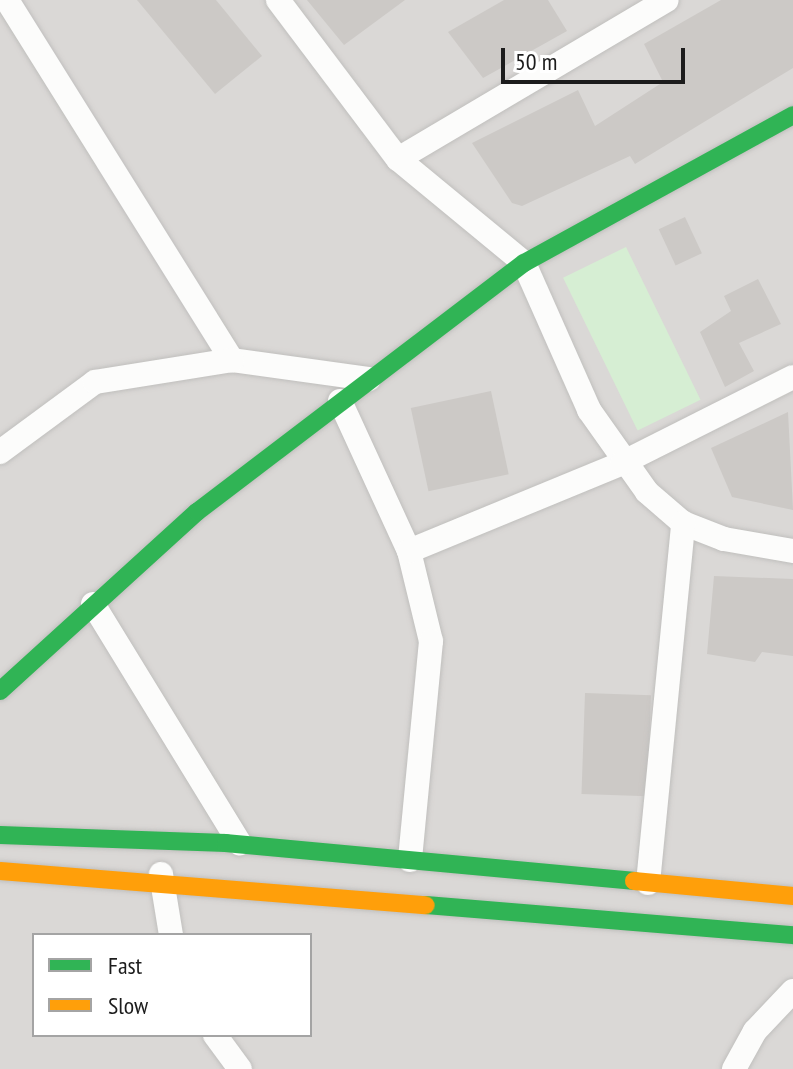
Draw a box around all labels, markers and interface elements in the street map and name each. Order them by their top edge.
scale bar [505,32,689,82]
text: 50 m [515,46,557,77]
legend [32,933,312,1037]
text: Fast [108,950,142,981]
text: Slow [108,990,148,1021]

